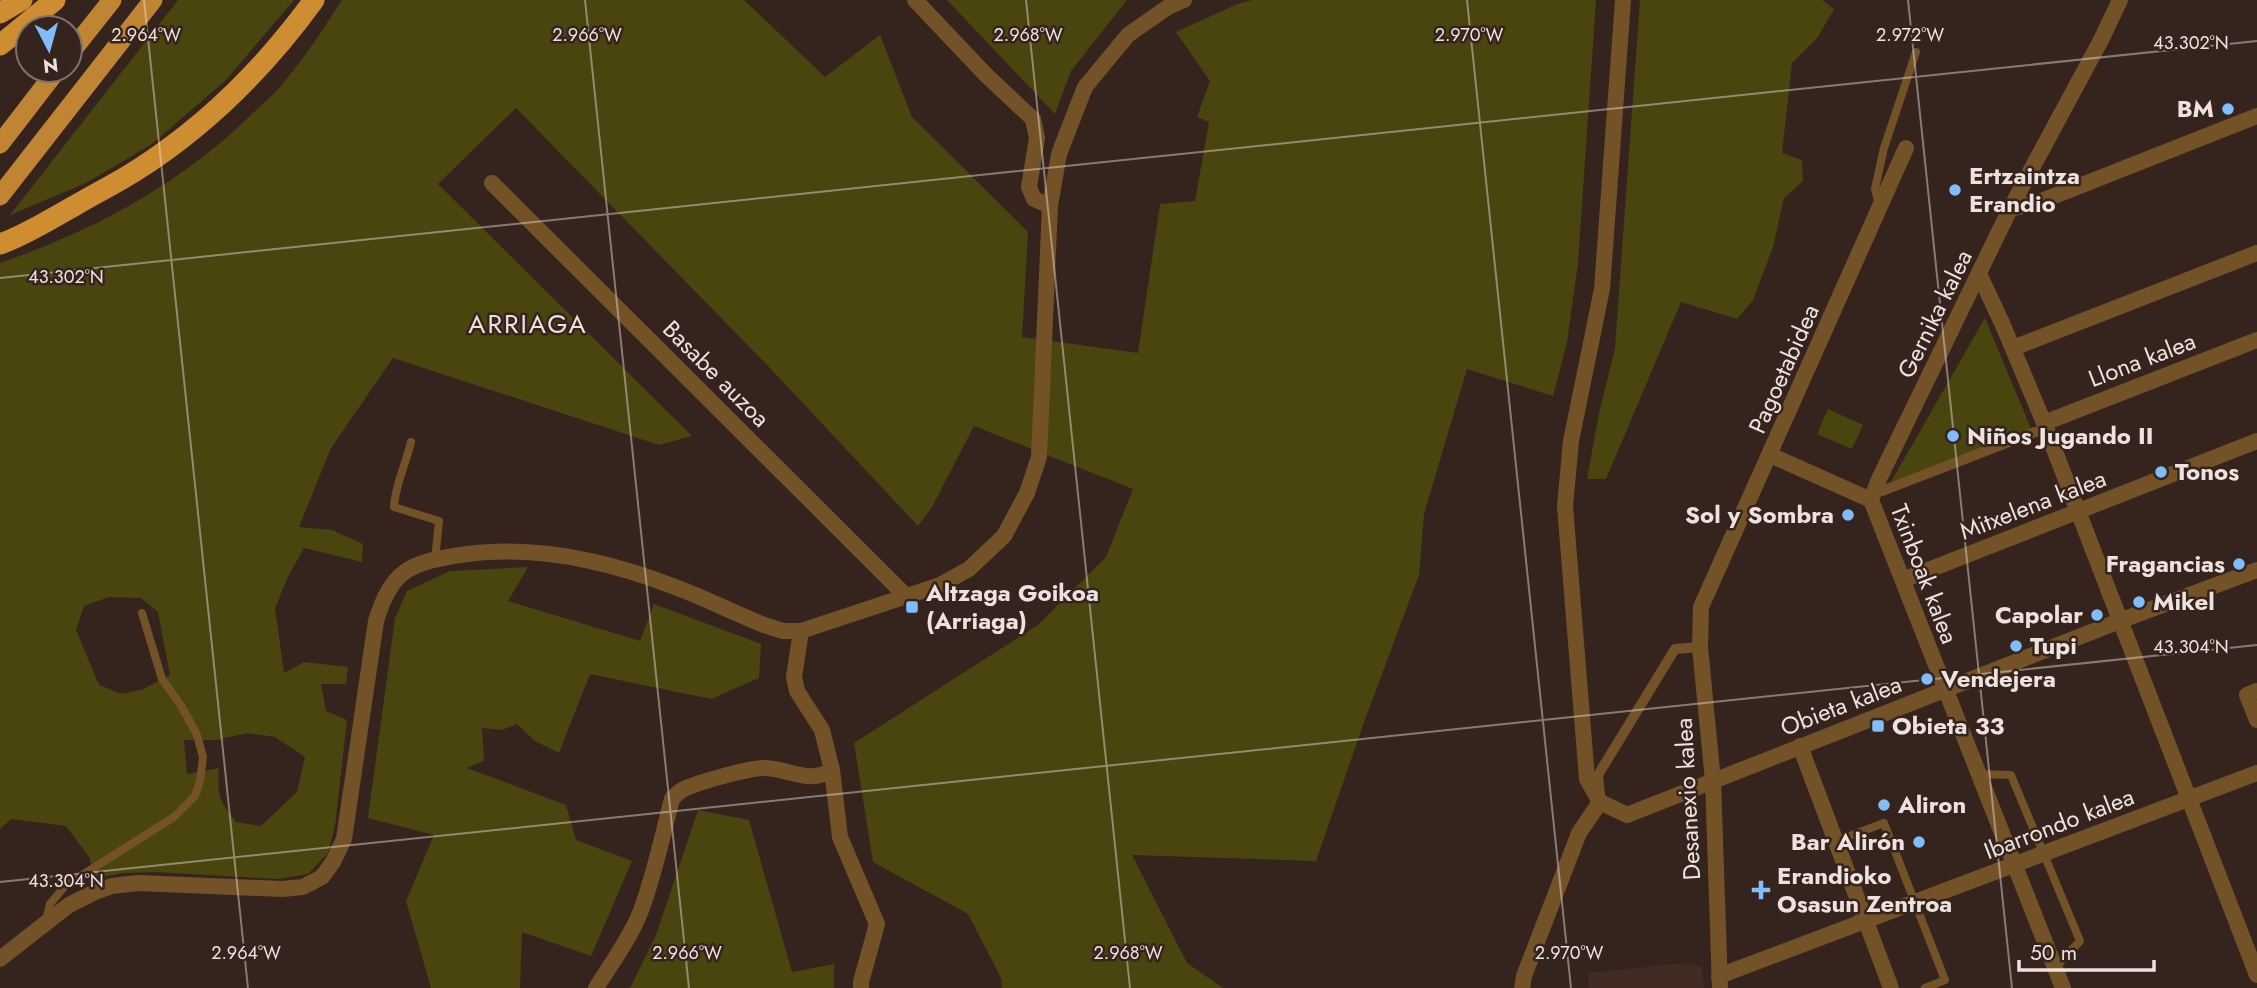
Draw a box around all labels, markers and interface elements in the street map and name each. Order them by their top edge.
north arrow [14,14,84,84]
text: 2.964°W [111,22,181,48]
text: 2.966°W [552,22,622,48]
text: 2.968°W [993,22,1063,48]
text: 2.970°W [1435,22,1503,48]
text: 2.972°W [1876,22,1944,48]
text: 43.302°N [2153,30,2229,56]
text: N [42,51,60,80]
place label: BM [2177,91,2214,126]
marker: BM [2220,101,2236,117]
place label: Ertzaintza Erandio [1969,158,2080,221]
marker: Ertzaintza Erandio [1947,182,1963,198]
street label: Gernika kalea [1888,244,1981,384]
text: 43.302°N [28,264,104,290]
street label: Pagoetabidea [1740,299,1828,439]
district label: ARRIAGA [468,305,588,343]
street label: Basabe auzoa [655,312,778,435]
street label: Llona kalea [2083,323,2201,396]
place label: Niños Jugando II [1967,418,2153,453]
marker: Niños Jugando II [1945,428,1961,444]
place label: Tonos [2175,454,2239,489]
street label: Mitxelena kalea [1955,461,2111,549]
marker: Tonos [2153,464,2169,480]
place label: Sol y Sombra [1685,497,1834,532]
street label: Txinboak kalea [1882,499,1967,649]
marker: Sol y Sombra [1840,507,1856,523]
place label: Fragancias [2106,546,2225,581]
marker: Fragancias [2231,556,2247,572]
place label: Altzaga Goikoa (Arriaga) [925,575,1099,638]
place label: Mikel [2153,584,2215,619]
marker: Mikel [2131,594,2147,610]
place label: Capolar [1995,597,2083,632]
marker: Altzaga Goikoa (Arriaga) [904,599,920,615]
marker: Capolar [2089,607,2105,623]
place label: Tupi [2030,628,2077,663]
text: 43.304°N [2153,634,2229,660]
marker: Tupi [2008,638,2024,654]
place label: Vendejera [1940,661,2056,696]
street label: Obieta kalea [1775,666,1907,745]
marker: Vendejera [1919,671,1935,687]
place label: Obieta 33 [1892,708,2005,743]
street label: Desanexio kalea [1666,717,1709,881]
marker: Obieta 33 [1870,718,1886,734]
street label: Ibarrondo kalea [1979,779,2139,868]
place label: Aliron [1897,787,1966,822]
marker: Aliron [1876,797,1892,813]
place label: Bar Alirón [1791,824,1905,859]
marker: Bar Alirón [1911,834,1927,850]
place label: Erandioko Osasun Zentroa [1777,858,1952,921]
text: 43.304°N [28,868,104,894]
marker: Erandioko Osasun Zentroa [1751,880,1771,900]
scale bar [2019,928,2154,972]
text: 50 m [2030,938,2077,968]
text: 2.964°W [211,940,281,966]
text: 2.966°W [652,940,722,966]
text: 2.968°W [1093,940,1163,966]
text: 2.970°W [1535,940,1603,966]

